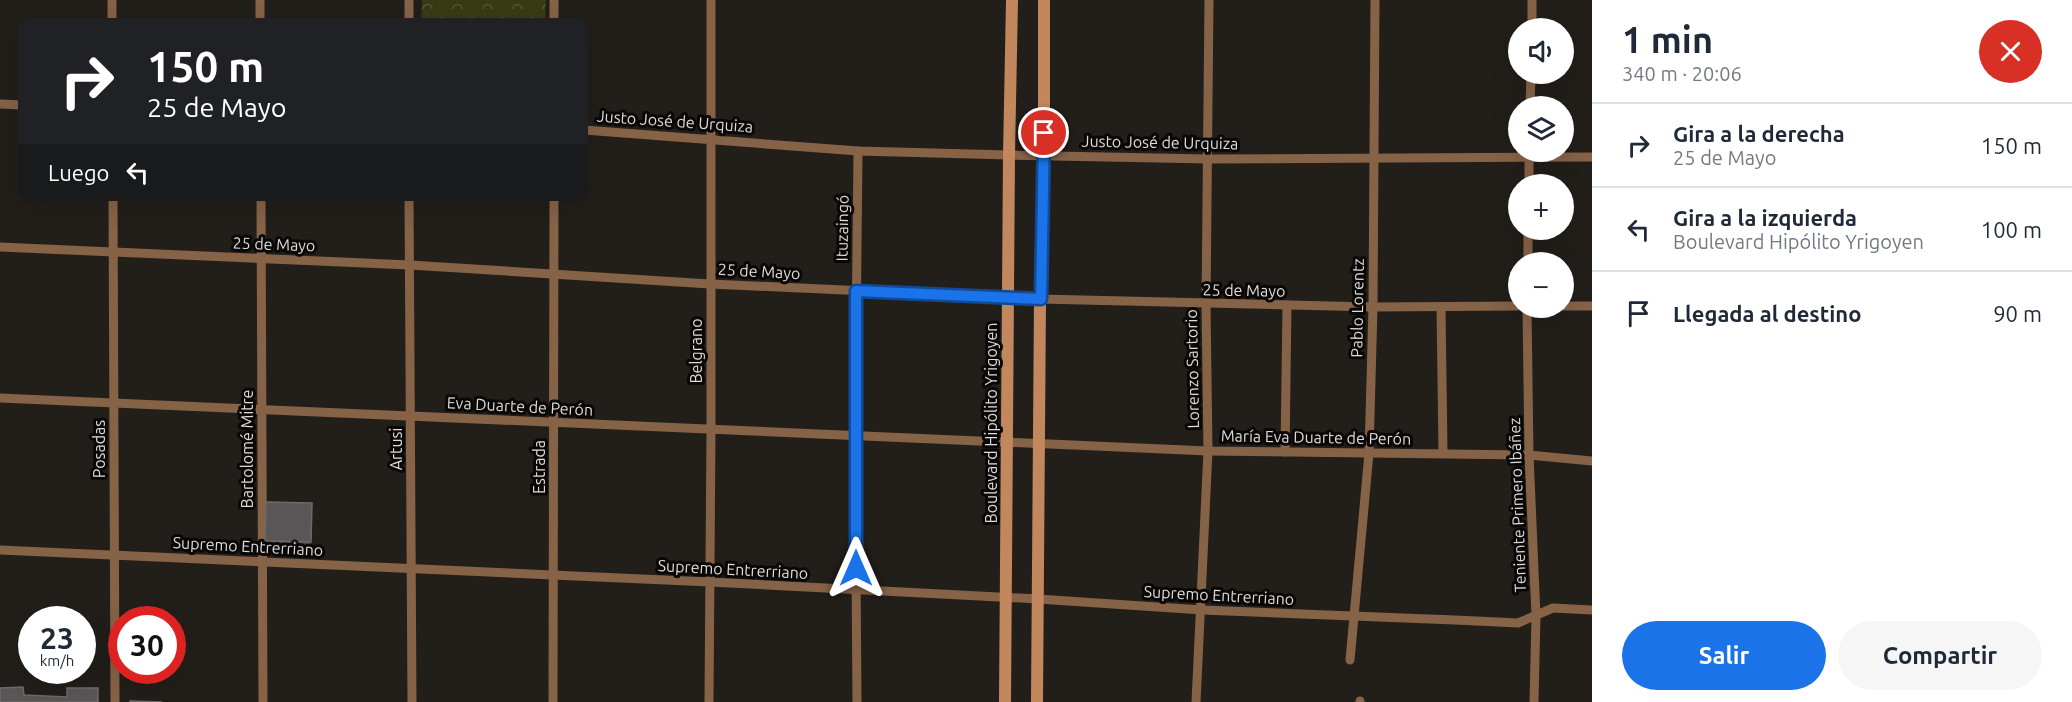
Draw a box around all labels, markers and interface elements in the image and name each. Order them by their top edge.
map controls [1508,18,1574,318]
button: sound [1508,18,1574,84]
text: 1 min [1622,19,1713,60]
button: close [1979,20,2042,83]
icon: right [48,42,126,120]
text: 150 m [147,43,264,90]
text: 340 m · 20:06 [1622,62,1742,85]
text: 25 de Mayo [147,92,287,122]
button: layers [1508,96,1574,162]
street label: Justo José de Urquiza [596,107,754,135]
pin [1018,107,1069,158]
icon: arrive [1027,116,1060,149]
text: Gira a la derecha [1673,121,1845,146]
icon: right [1622,129,1655,162]
street label: Justo José de Urquiza [1082,132,1238,152]
text: 150 m [1981,133,2042,158]
text: 25 de Mayo [1673,146,1776,169]
icon: left [121,156,154,189]
text: Luego [48,160,109,185]
button: + [1508,174,1574,240]
street label: Ituzaingó [832,195,852,261]
text: Gira a la izquierda [1673,205,1857,230]
icon: left [1622,213,1655,246]
text: 100 m [1981,217,2042,242]
text: Boulevard Hipólito Yrigoyen [1673,230,1924,253]
street label: 25 de Mayo [232,234,316,254]
button: − [1508,252,1574,318]
street label: Pablo Lorentz [1347,258,1367,358]
street label: 25 de Mayo [717,260,801,282]
street label: 25 de Mayo [1202,280,1286,300]
icon: arrive [1622,297,1655,330]
text: Llegada al destino [1673,301,1861,326]
text: 90 m [1993,301,2042,326]
street label: Lorenzo Sartorio [1182,309,1202,429]
street label: Belgrano [687,318,705,384]
street label: Boulevard Hipólito Yrigoyen [982,323,1000,523]
street label: Bartolomé Mitre [238,390,256,508]
street label: Eva Duarte de Perón [446,393,594,419]
street label: Teniente Primero Ibáñez [1505,417,1529,593]
street label: Posadas [90,420,108,478]
street label: María Eva Duarte de Perón [1221,426,1411,448]
street label: Artusi [387,428,405,470]
street label: Estrada [530,440,548,494]
street label: Supremo Entrerriano [172,533,324,559]
position arrow [824,536,888,600]
street label: Supremo Entrerriano [657,556,809,582]
street label: Supremo Entrerriano [1143,582,1295,608]
speed limit sign: 30 [108,606,186,684]
text: 23 [40,621,74,655]
button: Salir [1622,621,1826,690]
button: Compartir [1838,621,2042,690]
text: km/h [40,652,74,669]

